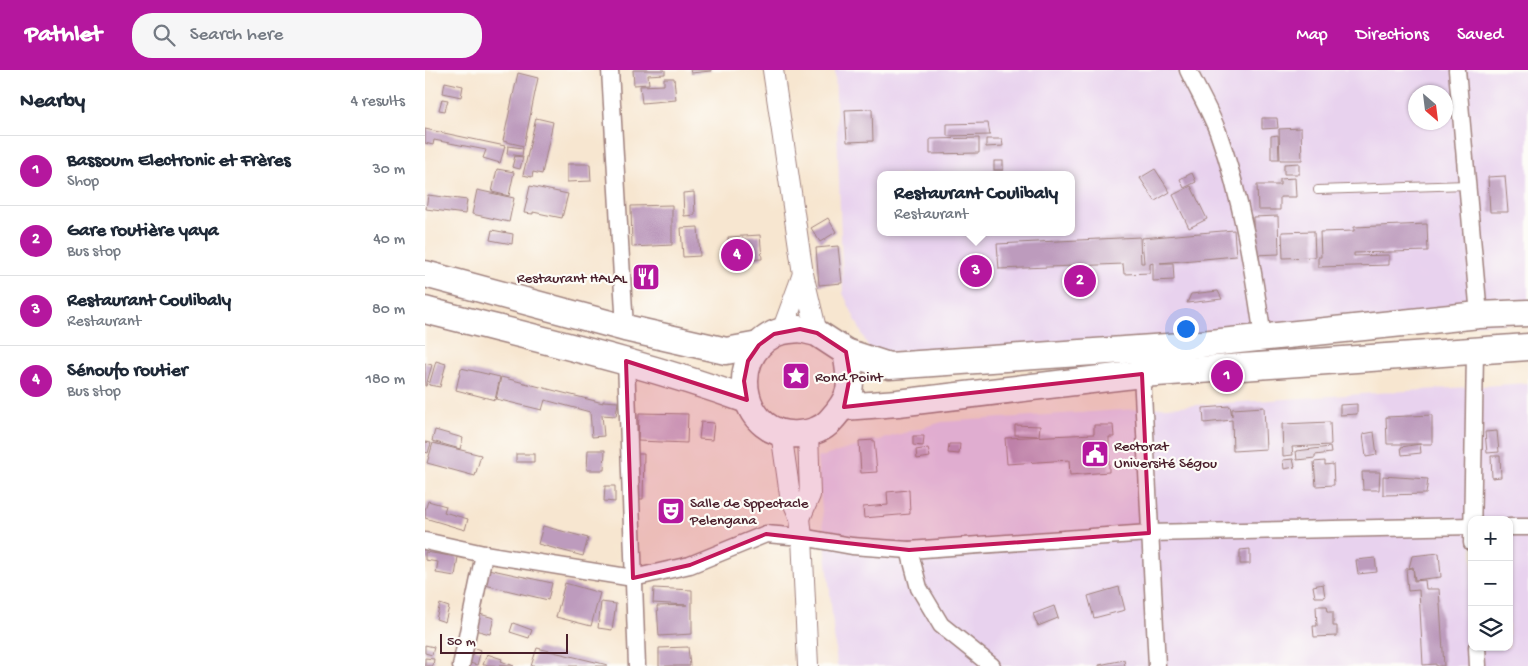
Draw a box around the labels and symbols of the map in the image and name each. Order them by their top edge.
north arrow [1408,85,1453,130]
pin: 4 [721,236,753,274]
pin: 3 [960,252,992,290]
restaurant icon: Restaurant HALAL [631,262,661,292]
pin: 2 [1064,262,1096,300]
place label: Restaurant HALAL [517,270,628,288]
your location [1173,316,1199,342]
pin: 1 [1211,357,1243,395]
place icon: Rond Point [781,361,811,391]
place label: Rond Point [815,369,885,387]
place label: Rectorat Université Ségou [1114,438,1217,473]
public building icon: Rectorat Université Ségou [1080,439,1110,469]
place label: Salle de Sppectacle Pelengana [689,495,809,530]
theatre icon: Salle de Sppectacle Pelengana [656,496,686,526]
scale bar [440,631,567,654]

